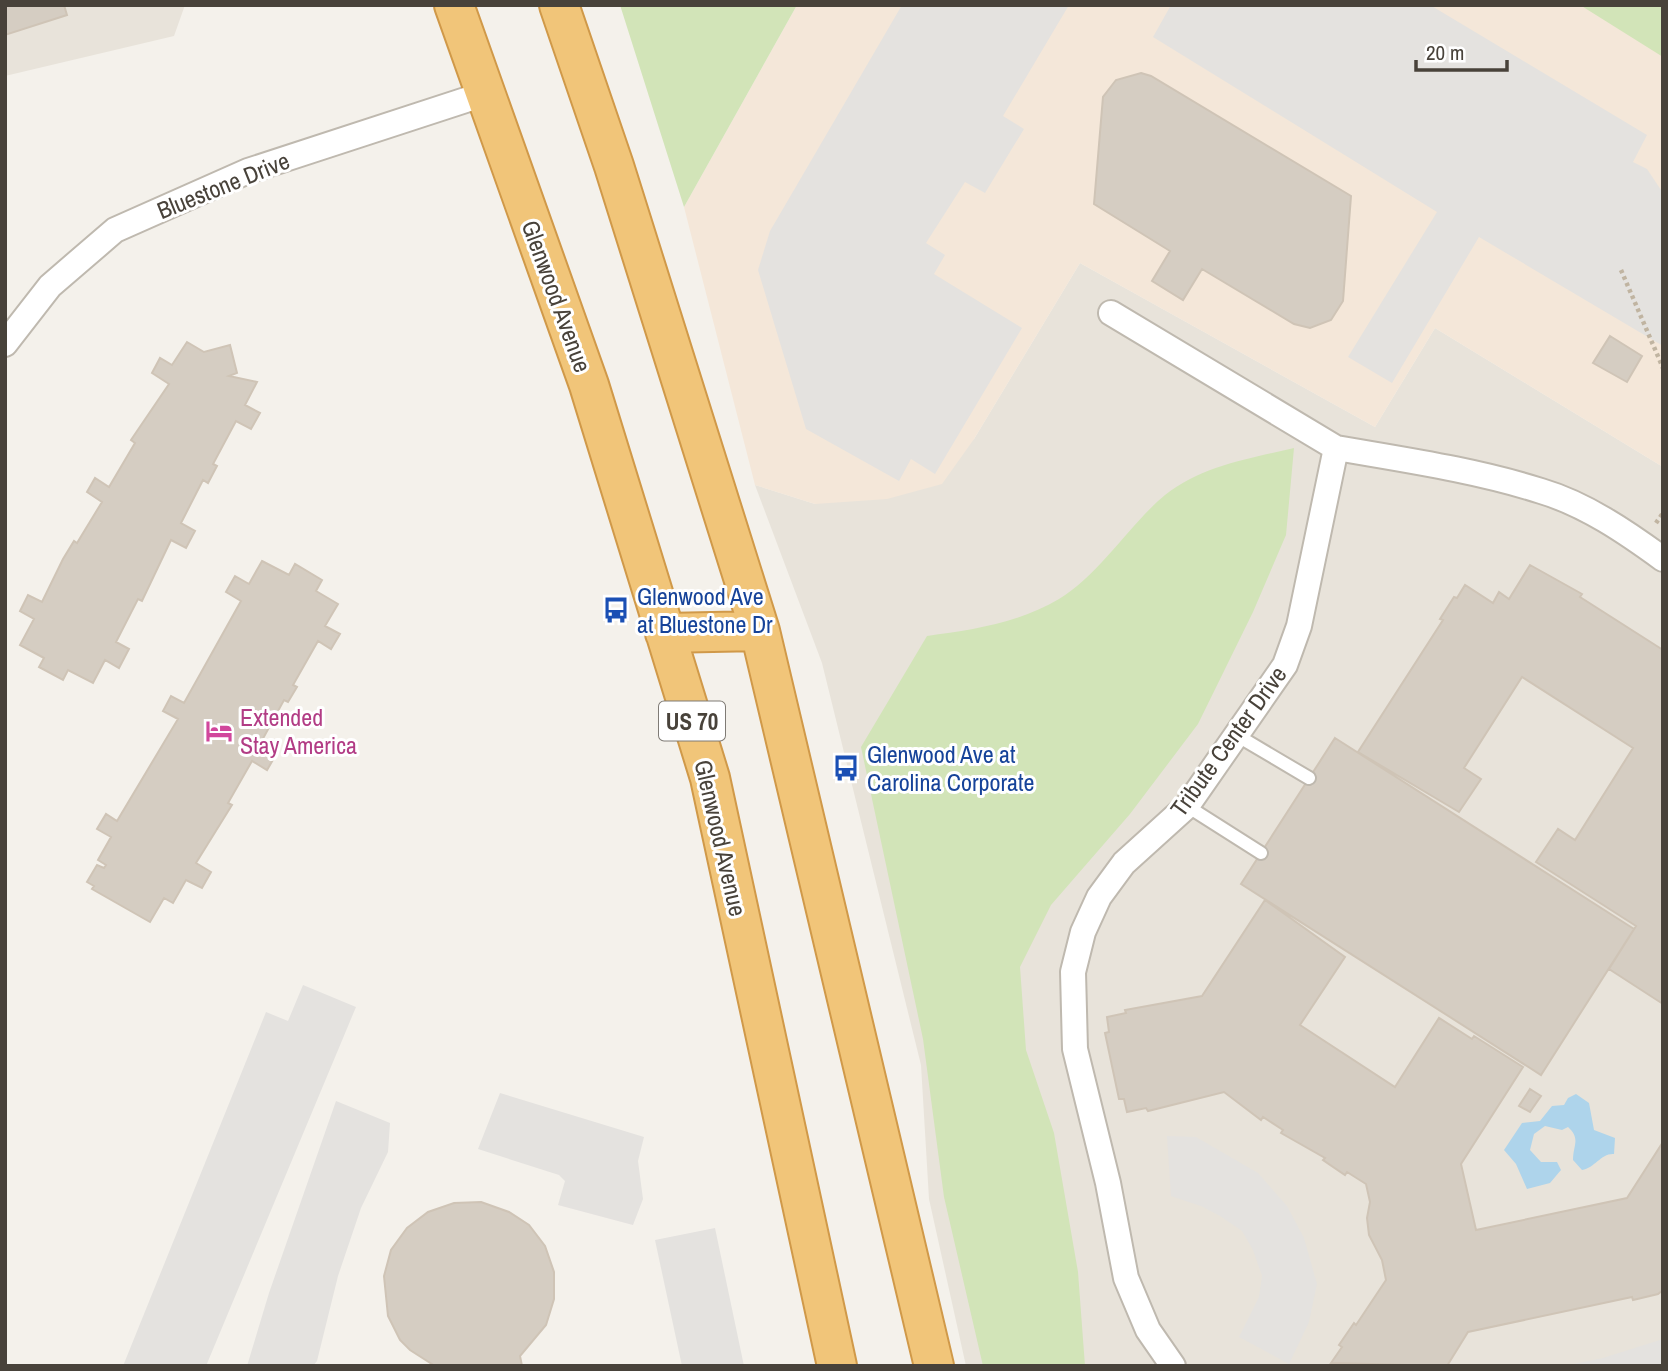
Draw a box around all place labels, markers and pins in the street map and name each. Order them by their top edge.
place label: Glenwood Ave at Bluestone Dr [637,580,773,640]
bus stop icon: Glenwood Ave at Bluestone Dr [601,595,631,625]
place label: Extended Stay America [240,701,357,761]
hotel icon: Extended Stay America [204,716,234,746]
place label: Glenwood Ave at Carolina Corporate [867,738,1034,798]
bus stop icon: Glenwood Ave at Carolina Corporate [831,753,861,783]

